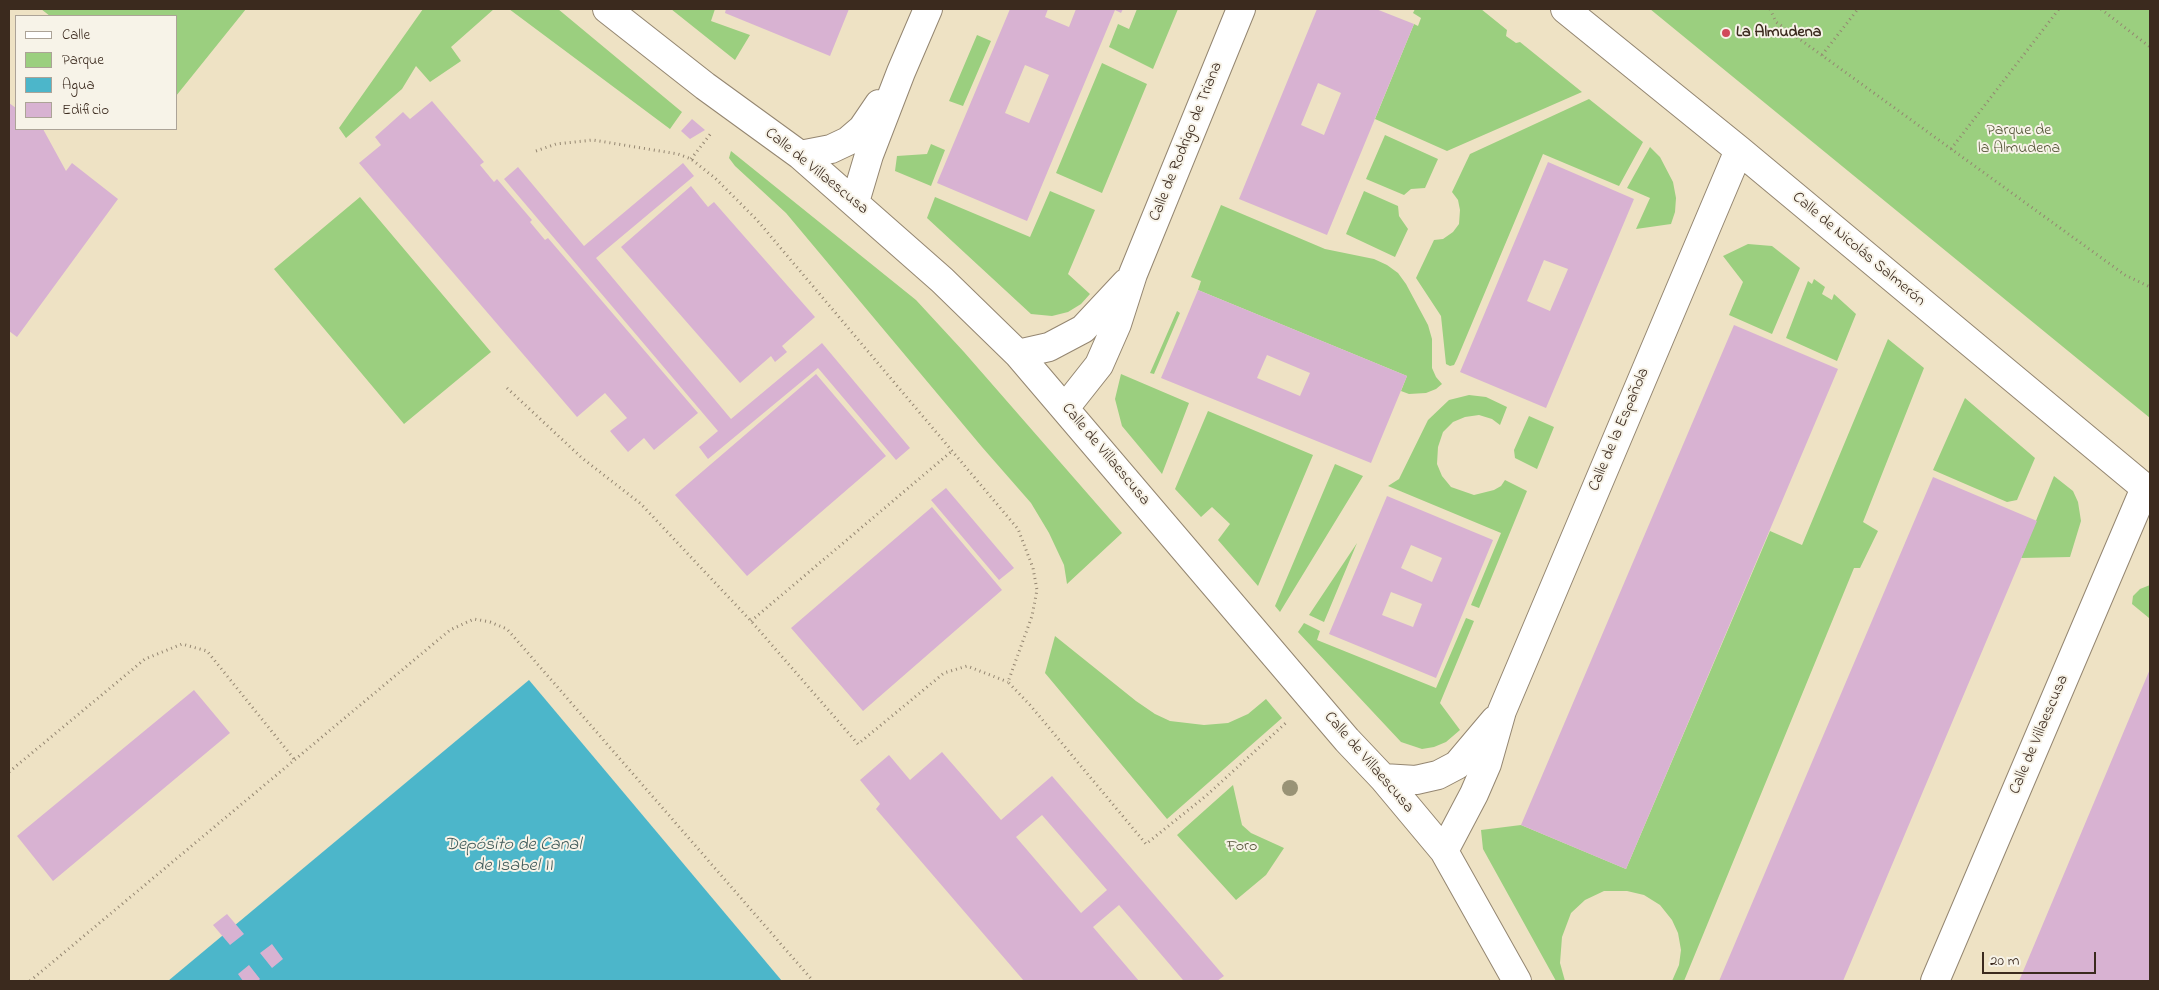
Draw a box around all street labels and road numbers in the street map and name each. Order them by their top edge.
street label: Calle de Rodrigo de Triana [1146,60,1228,224]
street label: Calle de Villaescusa [760,124,872,220]
street label: Calle de Nicolás Salmerón [1787,189,1929,311]
street label: Calle de la Española [1585,366,1655,494]
street label: Calle de Villaescusa [1057,400,1153,510]
street label: Calle de Villaescusa [2006,672,2074,798]
street label: Calle de Villaescusa [1319,709,1417,817]

